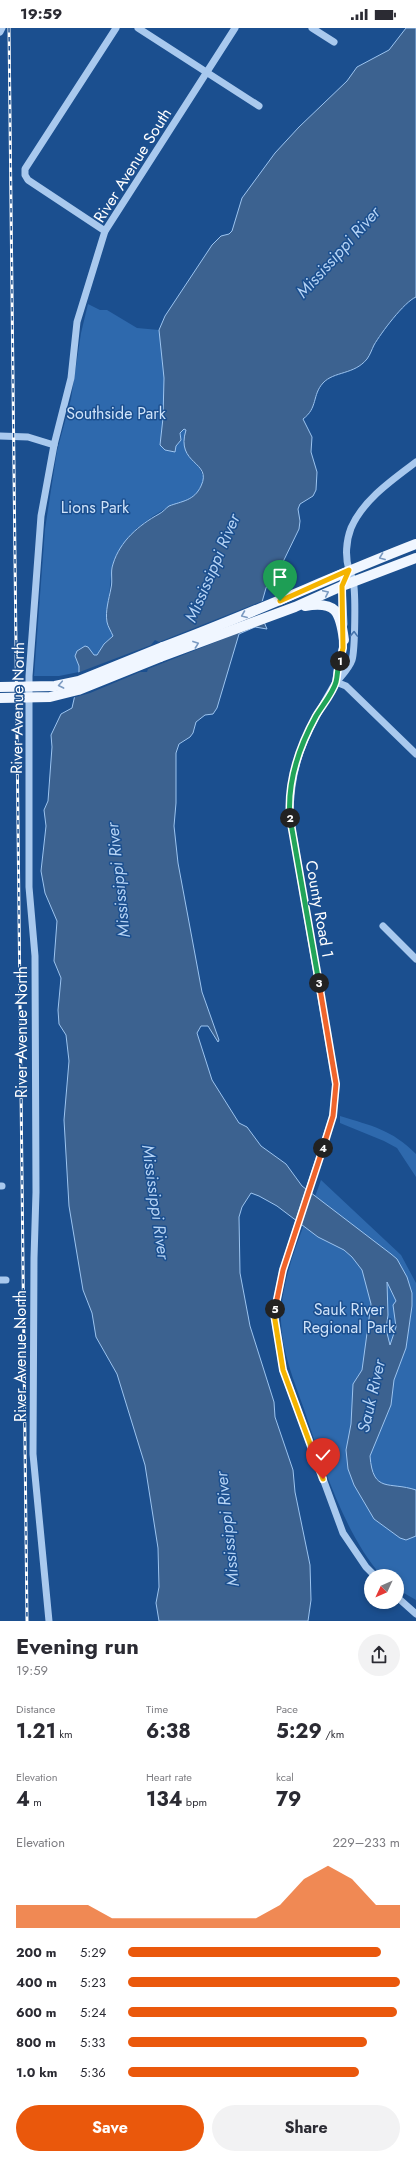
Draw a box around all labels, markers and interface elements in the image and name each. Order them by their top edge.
text: 19:59 [20,3,62,25]
street label: River Avenue South [88,104,177,227]
water label: Mississippi River [290,200,387,303]
park label: Southside Park [66,402,167,425]
park label: Lions Park [61,496,130,519]
water label: Mississippi River [178,509,246,626]
one-way arrow [379,552,386,560]
pin [263,560,297,601]
icon: arrive [269,566,291,588]
one-way arrow [322,590,329,598]
one-way arrow [241,611,248,619]
one-way arrow [350,631,358,637]
one-way arrow [193,640,200,648]
street label: River Avenue North [5,642,30,774]
pin: 1 [330,651,350,671]
text: 1 [337,653,343,669]
one-way arrow [58,680,65,688]
pin: 2 [280,808,300,828]
text: 2 [286,810,294,826]
water label: Mississippi River [100,820,136,939]
street label: County Road 1 [300,858,339,960]
street label: River Avenue North [10,966,33,1098]
pin: 3 [309,973,329,993]
text: 3 [316,975,322,991]
pin: 4 [313,1138,333,1158]
text: 4 [319,1140,327,1156]
water label: Mississippi River [136,1143,176,1262]
street label: River Avenue North [9,1290,32,1422]
park label: Sauk River Regional Park [303,1298,396,1339]
pin: 5 [265,1299,285,1319]
text: 5 [271,1301,279,1317]
water label: Sauk River [351,1356,391,1435]
pin [306,1438,340,1479]
icon: check [312,1444,334,1466]
water label: Mississippi River [209,1469,245,1588]
north arrow [364,1569,404,1609]
map controls [364,1569,404,1609]
text: Evening run [16,1630,139,1662]
button: share [358,1634,400,1676]
text: 19:59 [16,1661,48,1680]
text: Distance [16,1701,55,1717]
text: Time [146,1701,168,1717]
text: Pace [276,1701,298,1717]
text: 1.21 [16,1717,56,1746]
text: 6:38 [146,1717,191,1746]
text: 5:29 [276,1717,322,1746]
text: km [56,1726,73,1742]
text: /km [322,1726,344,1742]
text: Elevation [16,1769,58,1785]
text: Heart rate [146,1769,192,1785]
text: kcal [276,1769,294,1785]
text: 4 [16,1785,30,1814]
text: 134 [146,1785,183,1814]
text: 79 [276,1785,301,1814]
text: m [30,1794,42,1810]
text: bpm [183,1794,207,1810]
text: Elevation [16,1833,65,1852]
text: 229–233 m [332,1833,400,1852]
text: 200 m [16,1943,56,1962]
text: 5:29 [80,1943,106,1962]
text: 400 m [16,1973,57,1992]
text: 5:23 [80,1973,106,1992]
text: 600 m [16,2003,56,2022]
text: 5:24 [80,2003,106,2022]
text: 800 m [16,2033,56,2052]
text: 5:33 [80,2033,105,2052]
text: 1.0 km [16,2063,57,2082]
text: 5:36 [80,2063,106,2082]
button: Save [16,2105,204,2151]
button: Share [212,2105,400,2151]

